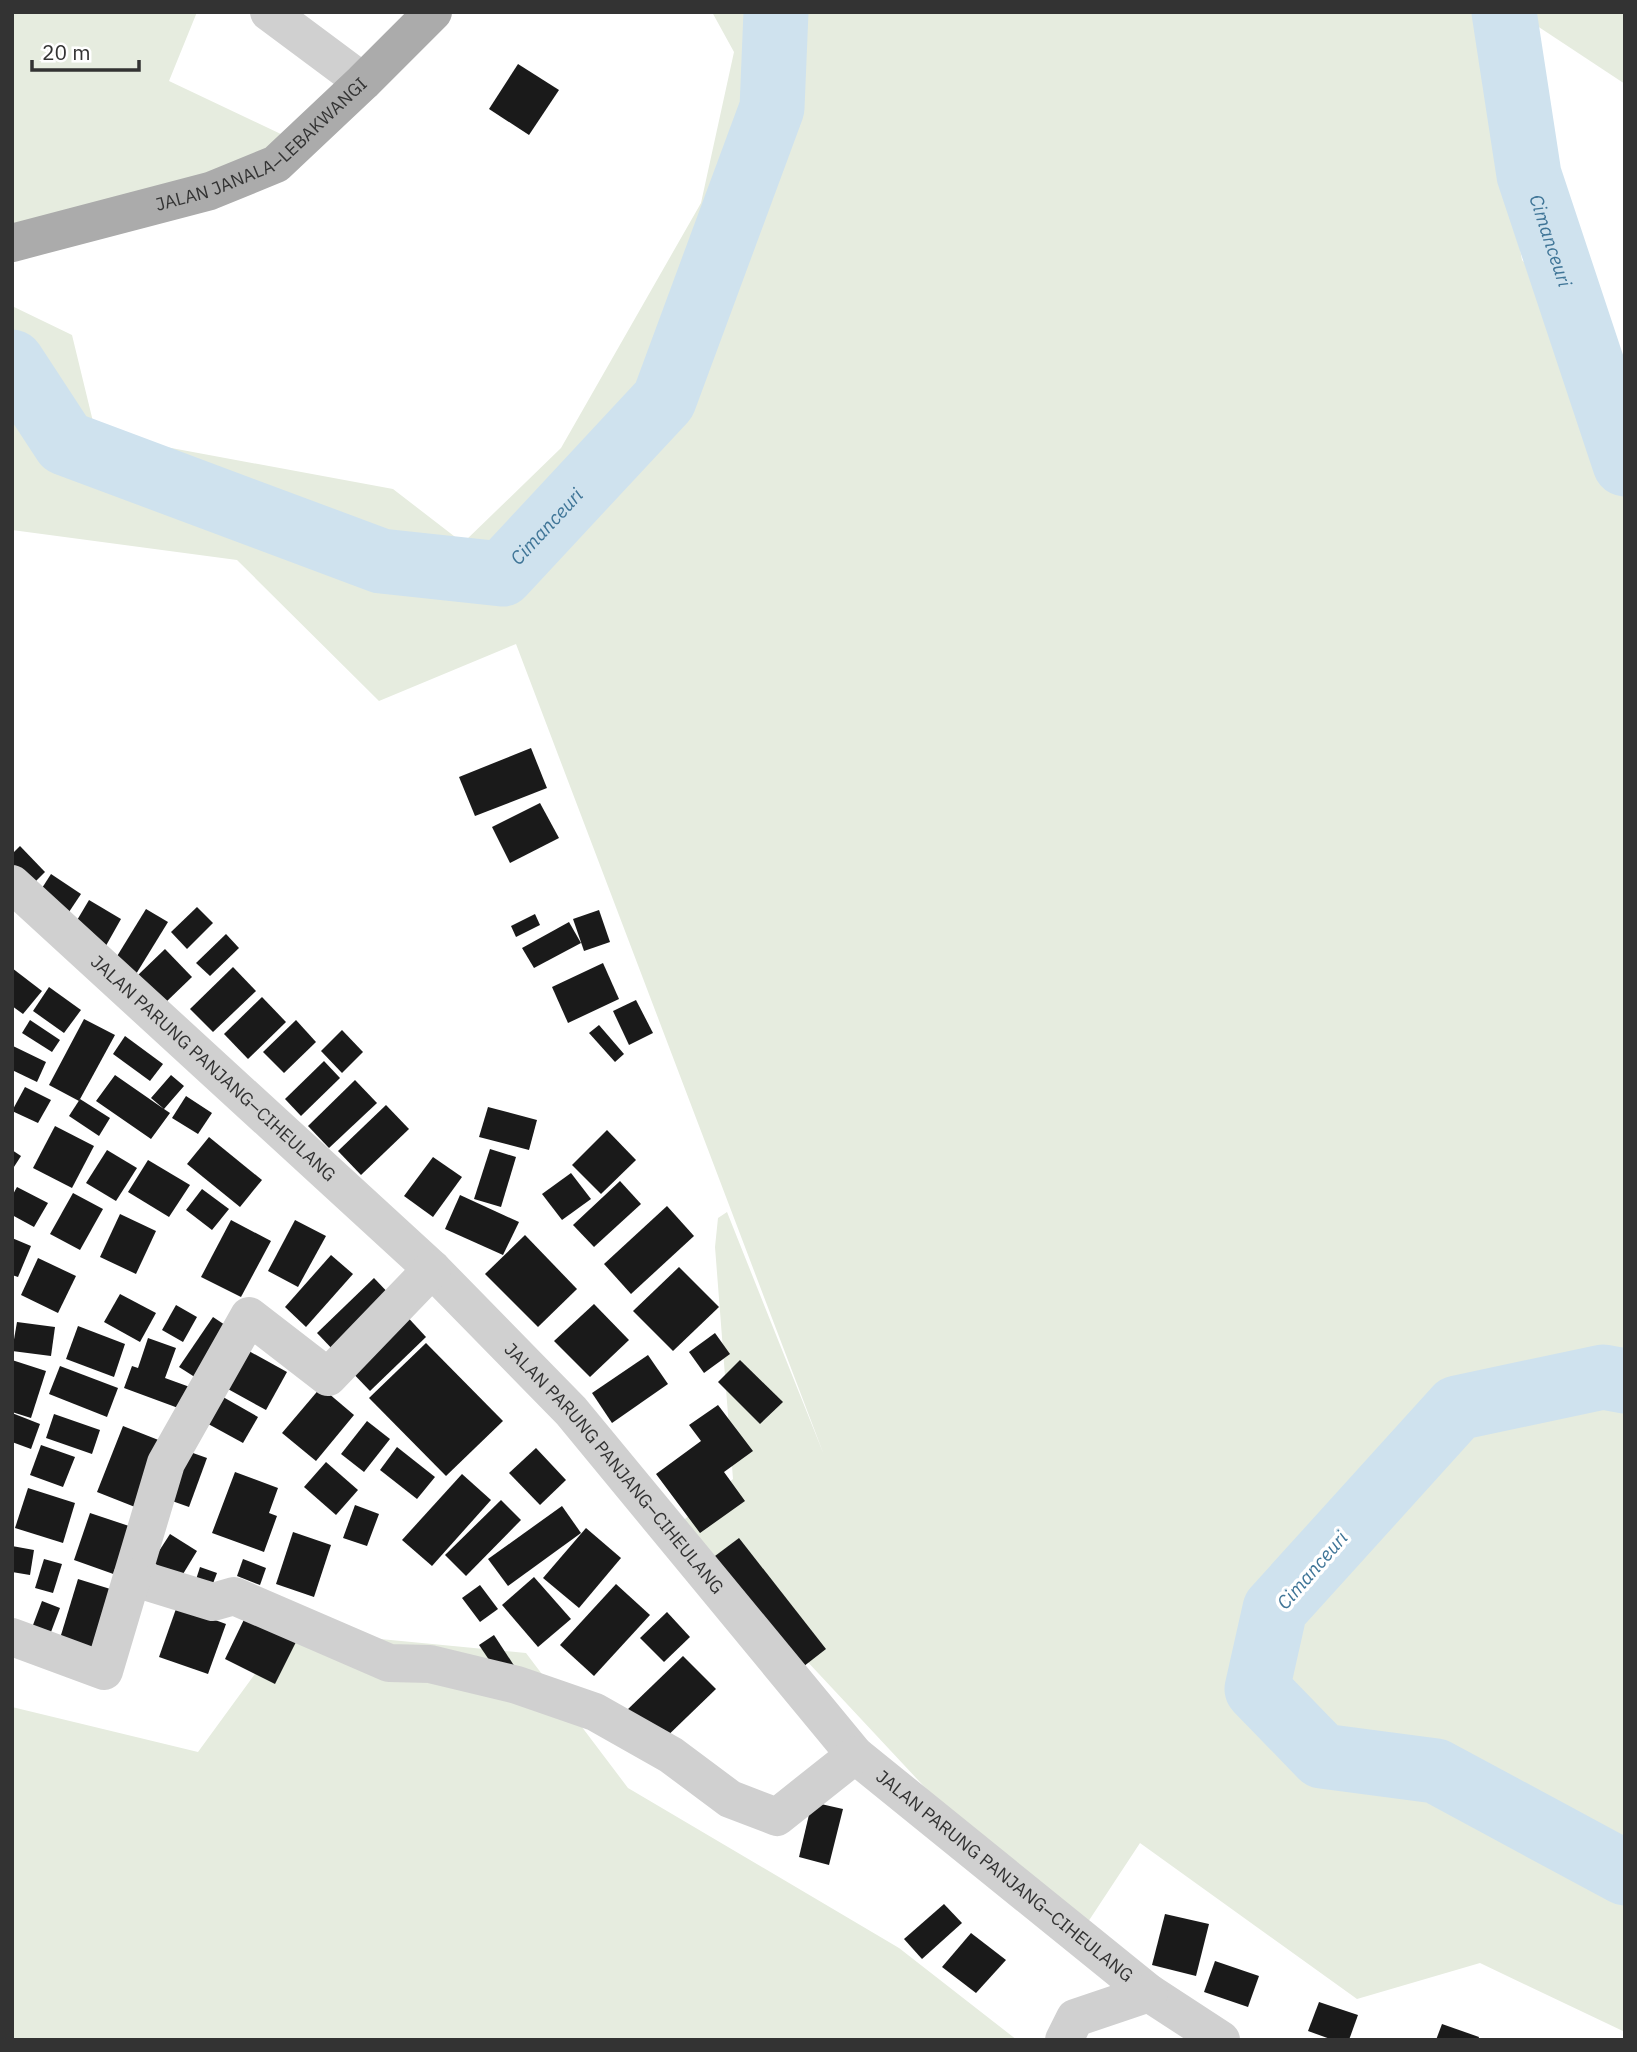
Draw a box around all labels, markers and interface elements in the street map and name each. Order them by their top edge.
scale bar [32,28,138,72]
text: 20 m [42,38,91,66]
street label: JALAN JANALA–LEBAKWANGI [153,72,372,216]
water label: Cimanceuri [1524,191,1578,291]
water label: Cimanceuri [505,482,589,570]
street label: JALAN PARUNG PANJANG–CIHEULANG [86,950,341,1186]
street label: JALAN PARUNG PANJANG–CIHEULANG [500,1338,729,1598]
water label: Cimanceuri [1272,1525,1353,1614]
street label: JALAN PARUNG PANJANG–CIHEULANG [872,1765,1138,1987]

